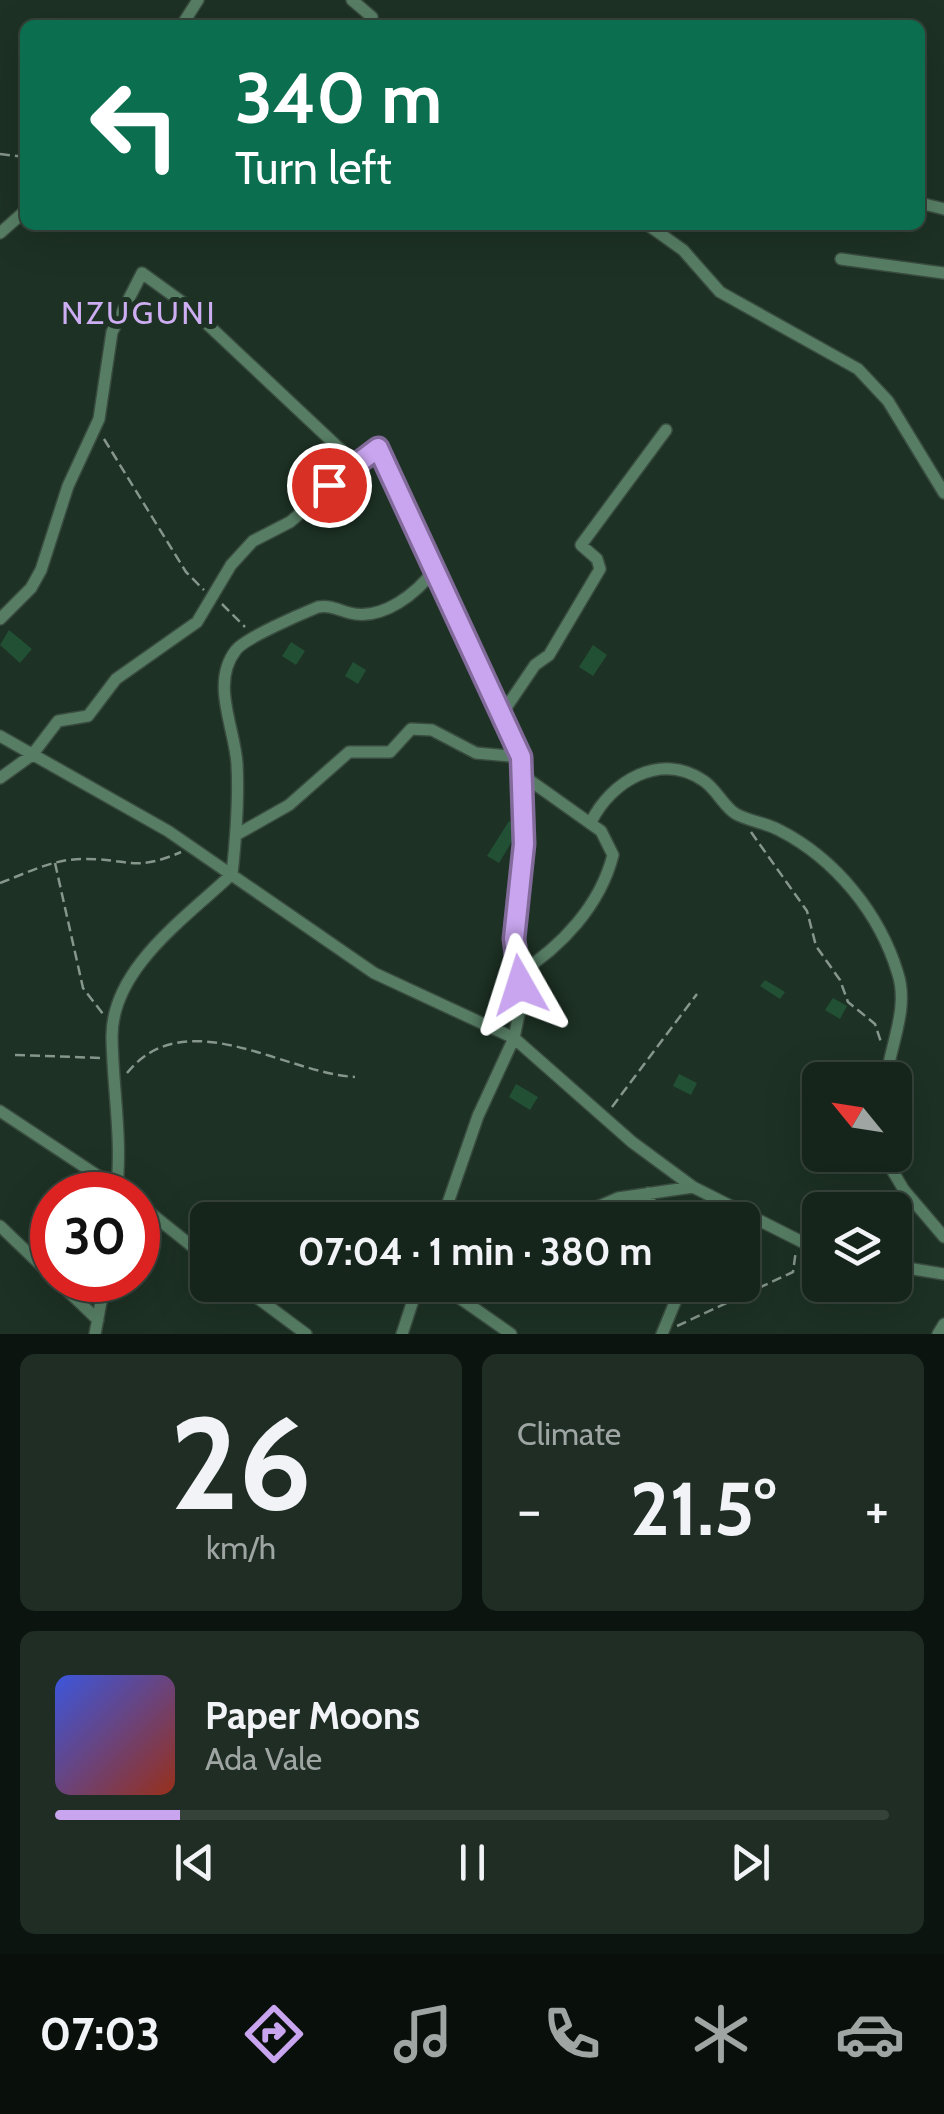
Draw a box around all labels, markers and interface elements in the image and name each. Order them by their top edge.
text: 340 m [235,55,442,141]
icon: left [70,60,200,190]
text: Turn left [235,141,392,195]
district label: NZUGUNI [61,293,217,332]
pin [287,443,372,528]
icon: arrive [302,458,357,513]
position arrow [468,933,572,1037]
north arrow [802,1062,912,1172]
map controls [802,1062,912,1302]
speed limit sign: 30 [30,1172,160,1302]
button: layers [802,1192,912,1302]
text: 07:04 · 1 min · 380 m [298,1228,652,1275]
text: 26 [170,1384,312,1542]
text: Climate [517,1414,621,1453]
text: 21.5° [630,1463,776,1554]
text: − [517,1476,541,1543]
text: + [865,1476,889,1543]
text: km/h [206,1528,276,1567]
text: Paper Moons [205,1692,420,1739]
text: Ada Vale [205,1739,322,1778]
icon: previous [167,1835,222,1890]
icon: pause [445,1835,500,1890]
icon: next [723,1835,778,1890]
icon: directions [239,1999,309,2069]
icon: music [388,1999,458,2069]
icon: phone [537,1999,607,2069]
icon: climate [686,1999,756,2069]
icon: car [835,1999,905,2069]
text: 07:03 [39,2007,160,2061]

